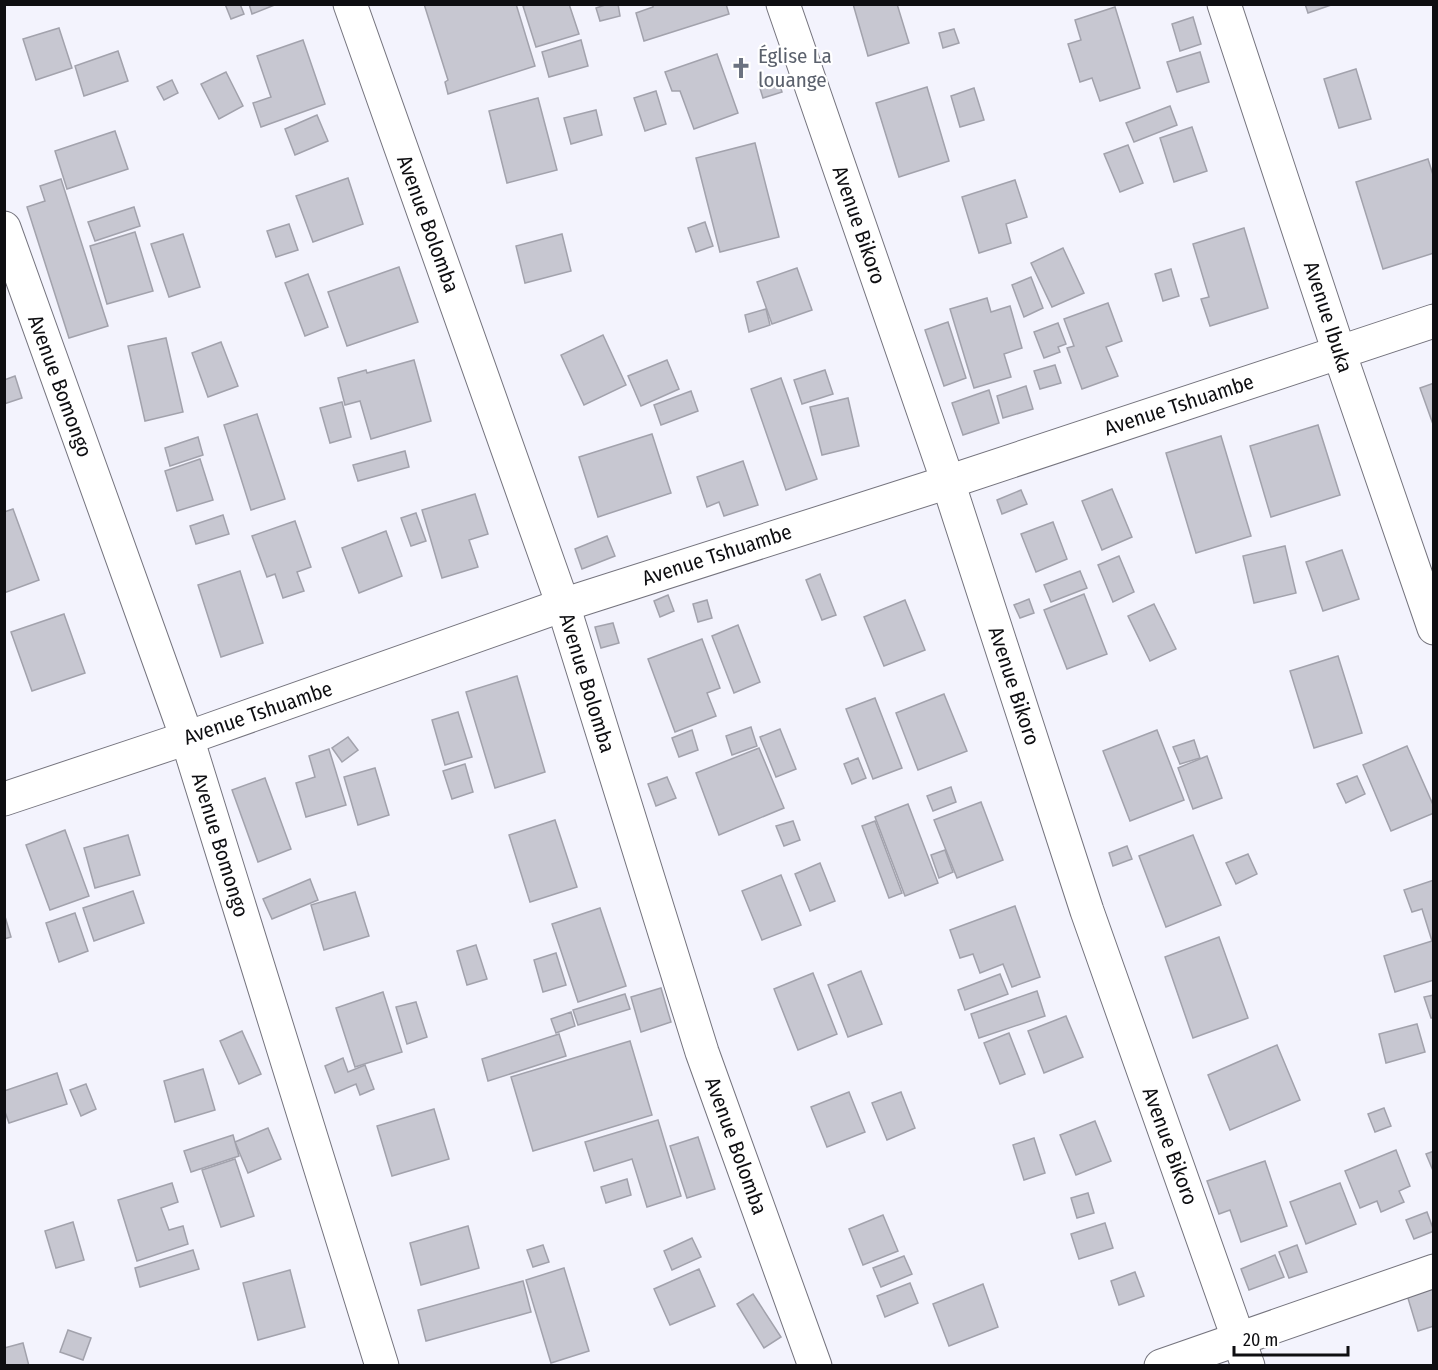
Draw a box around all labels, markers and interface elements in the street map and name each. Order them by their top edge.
place label: Église La louange [758,43,832,93]
church icon: Église La louange [729,56,753,80]
street label: Avenue Bolomba [391,152,465,296]
street label: Avenue Bikoro [827,163,891,287]
street label: Avenue Ibuka [1298,258,1358,376]
street label: Avenue Bomongo [22,311,98,461]
street label: Avenue Tshuambe [1101,369,1257,441]
street label: Avenue Tshuambe [639,519,795,591]
street label: Avenue Bolomba [553,610,621,756]
street label: Avenue Bikoro [983,623,1045,749]
street label: Avenue Tshuambe [180,675,336,751]
street label: Avenue Bomongo [186,770,254,920]
street label: Avenue Bolomba [699,1074,773,1218]
street label: Avenue Bikoro [1137,1084,1203,1208]
scale bar [1234,1319,1348,1357]
text: 20 m [1243,1329,1278,1351]

